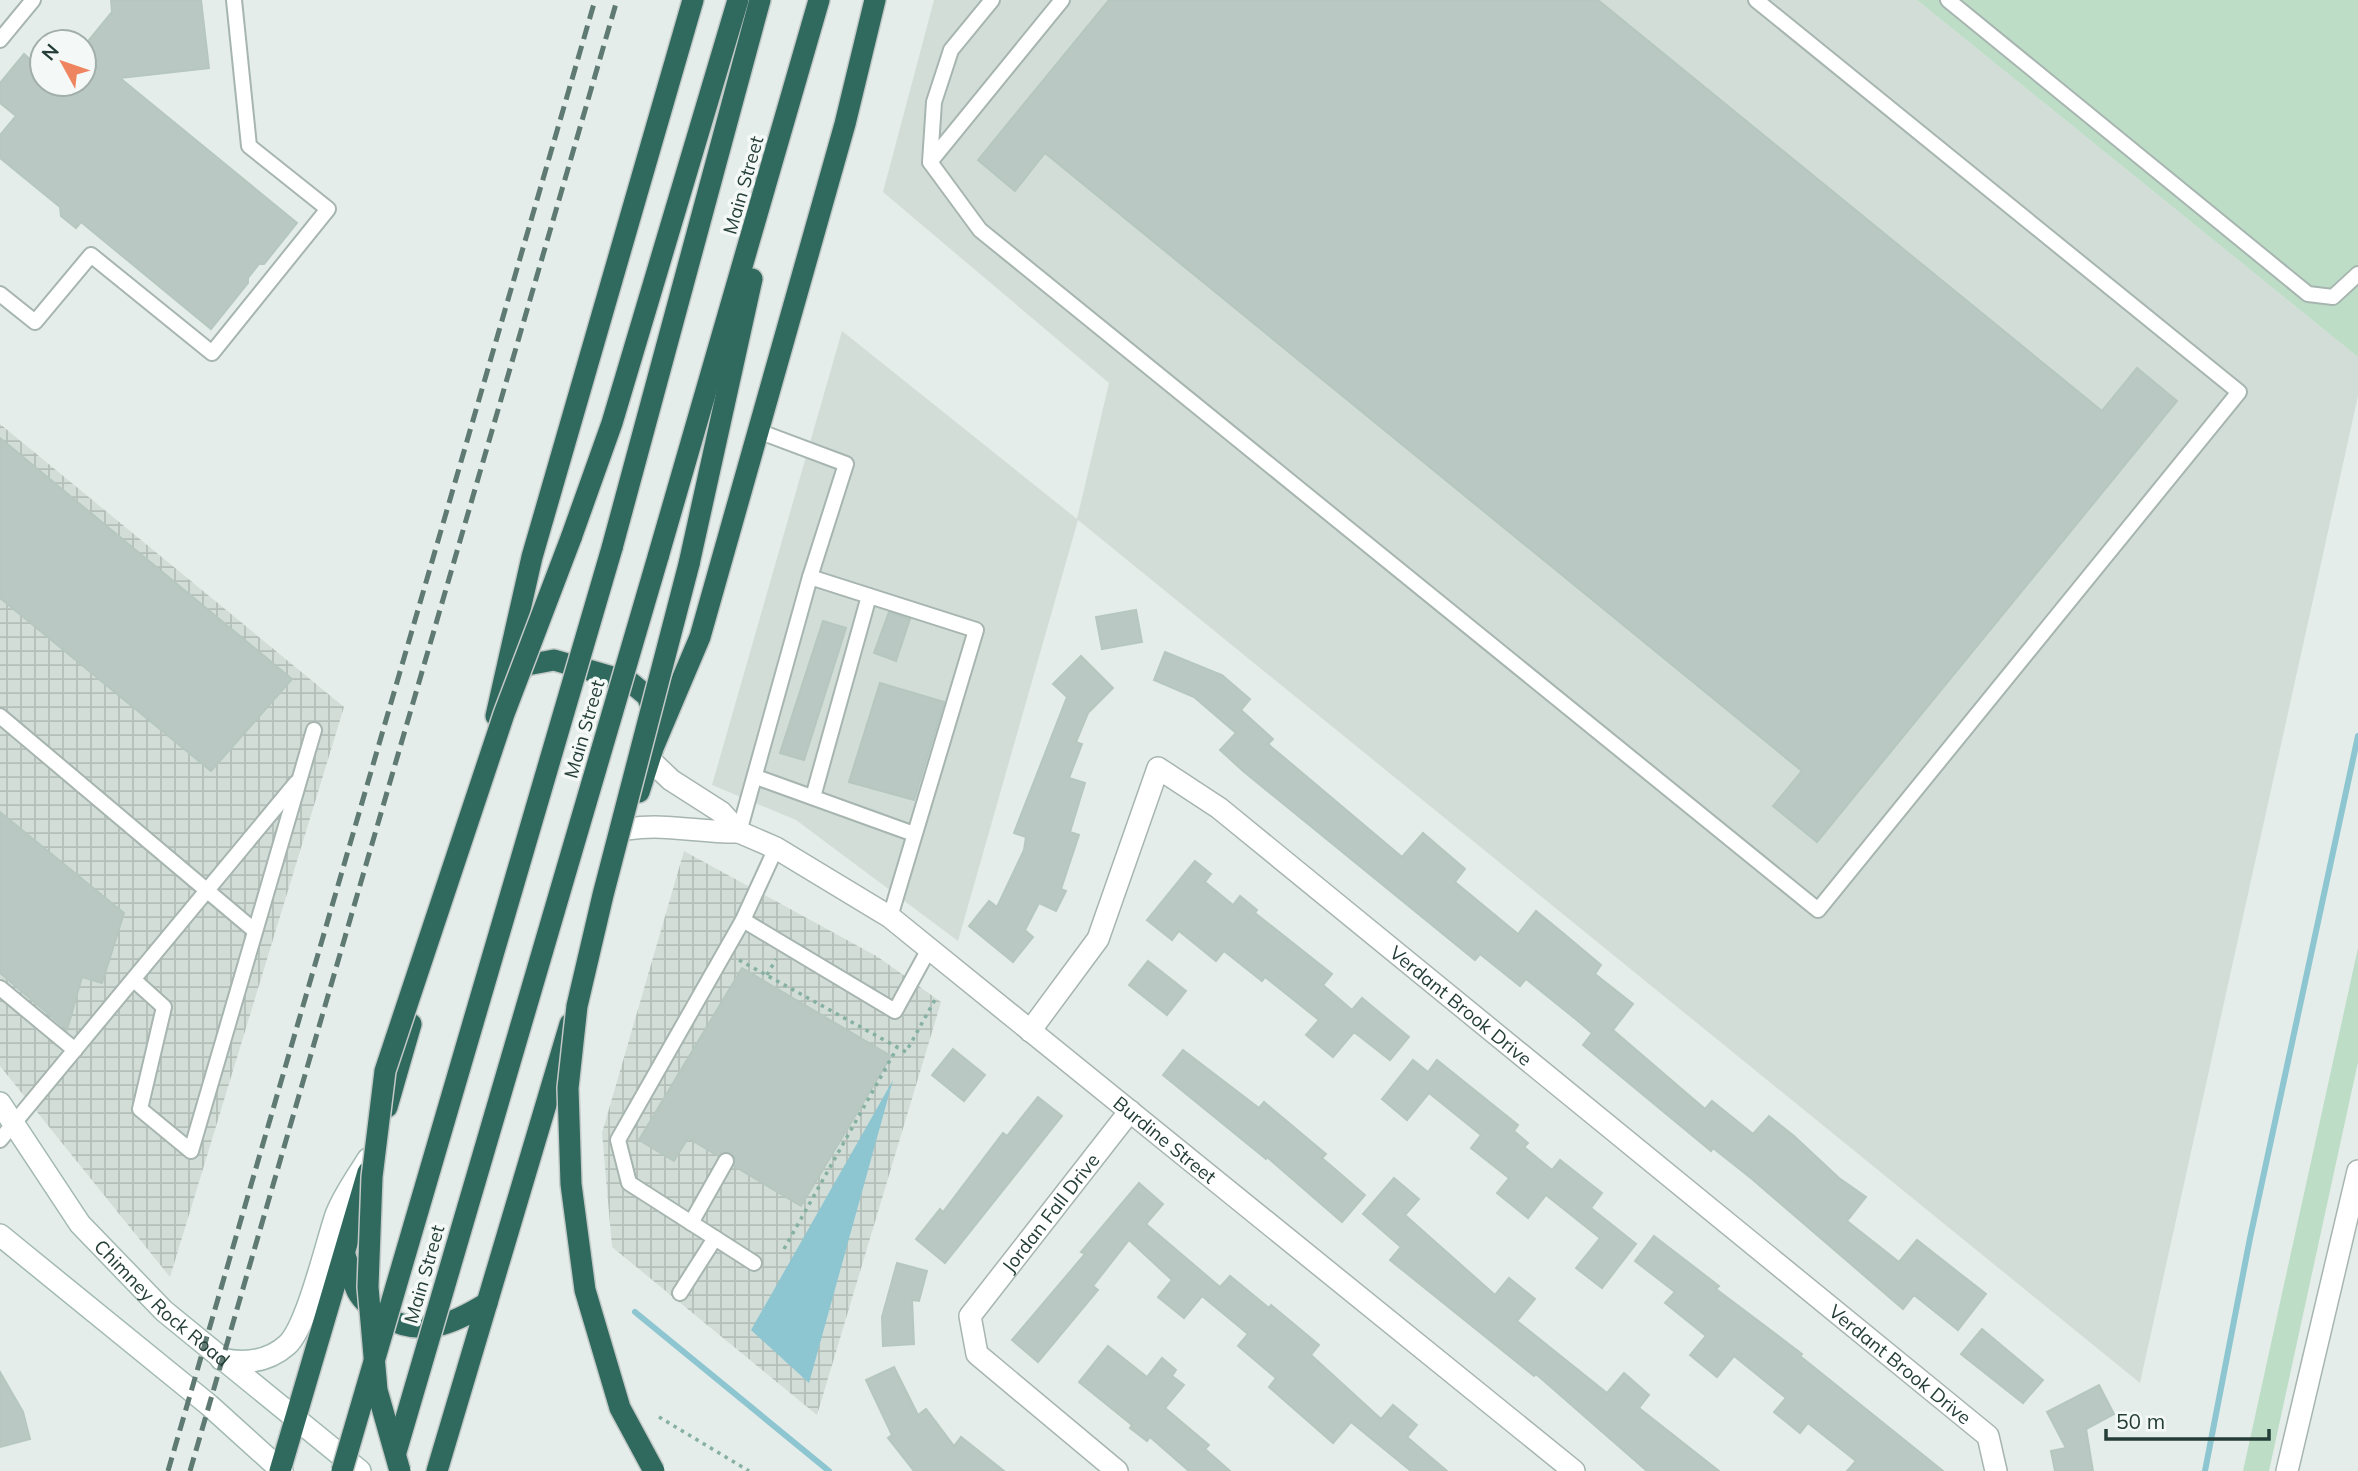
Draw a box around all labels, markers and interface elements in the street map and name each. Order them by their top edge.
north arrow [28,28,98,98]
text: N [36,39,64,65]
street label: Main Street [718,133,769,237]
street label: Main Street [559,677,610,781]
street label: Verdant Brook Drive [1385,940,1537,1071]
street label: Burdine Street [1109,1091,1222,1189]
street label: Jordan Fall Drive [997,1148,1104,1277]
street label: Main Street [399,1222,450,1326]
street label: Chimney Rock Road [89,1234,234,1372]
street label: Verdant Brook Drive [1824,1299,1976,1430]
scale bar [2106,1398,2269,1442]
text: 50 m [2116,1408,2165,1434]

